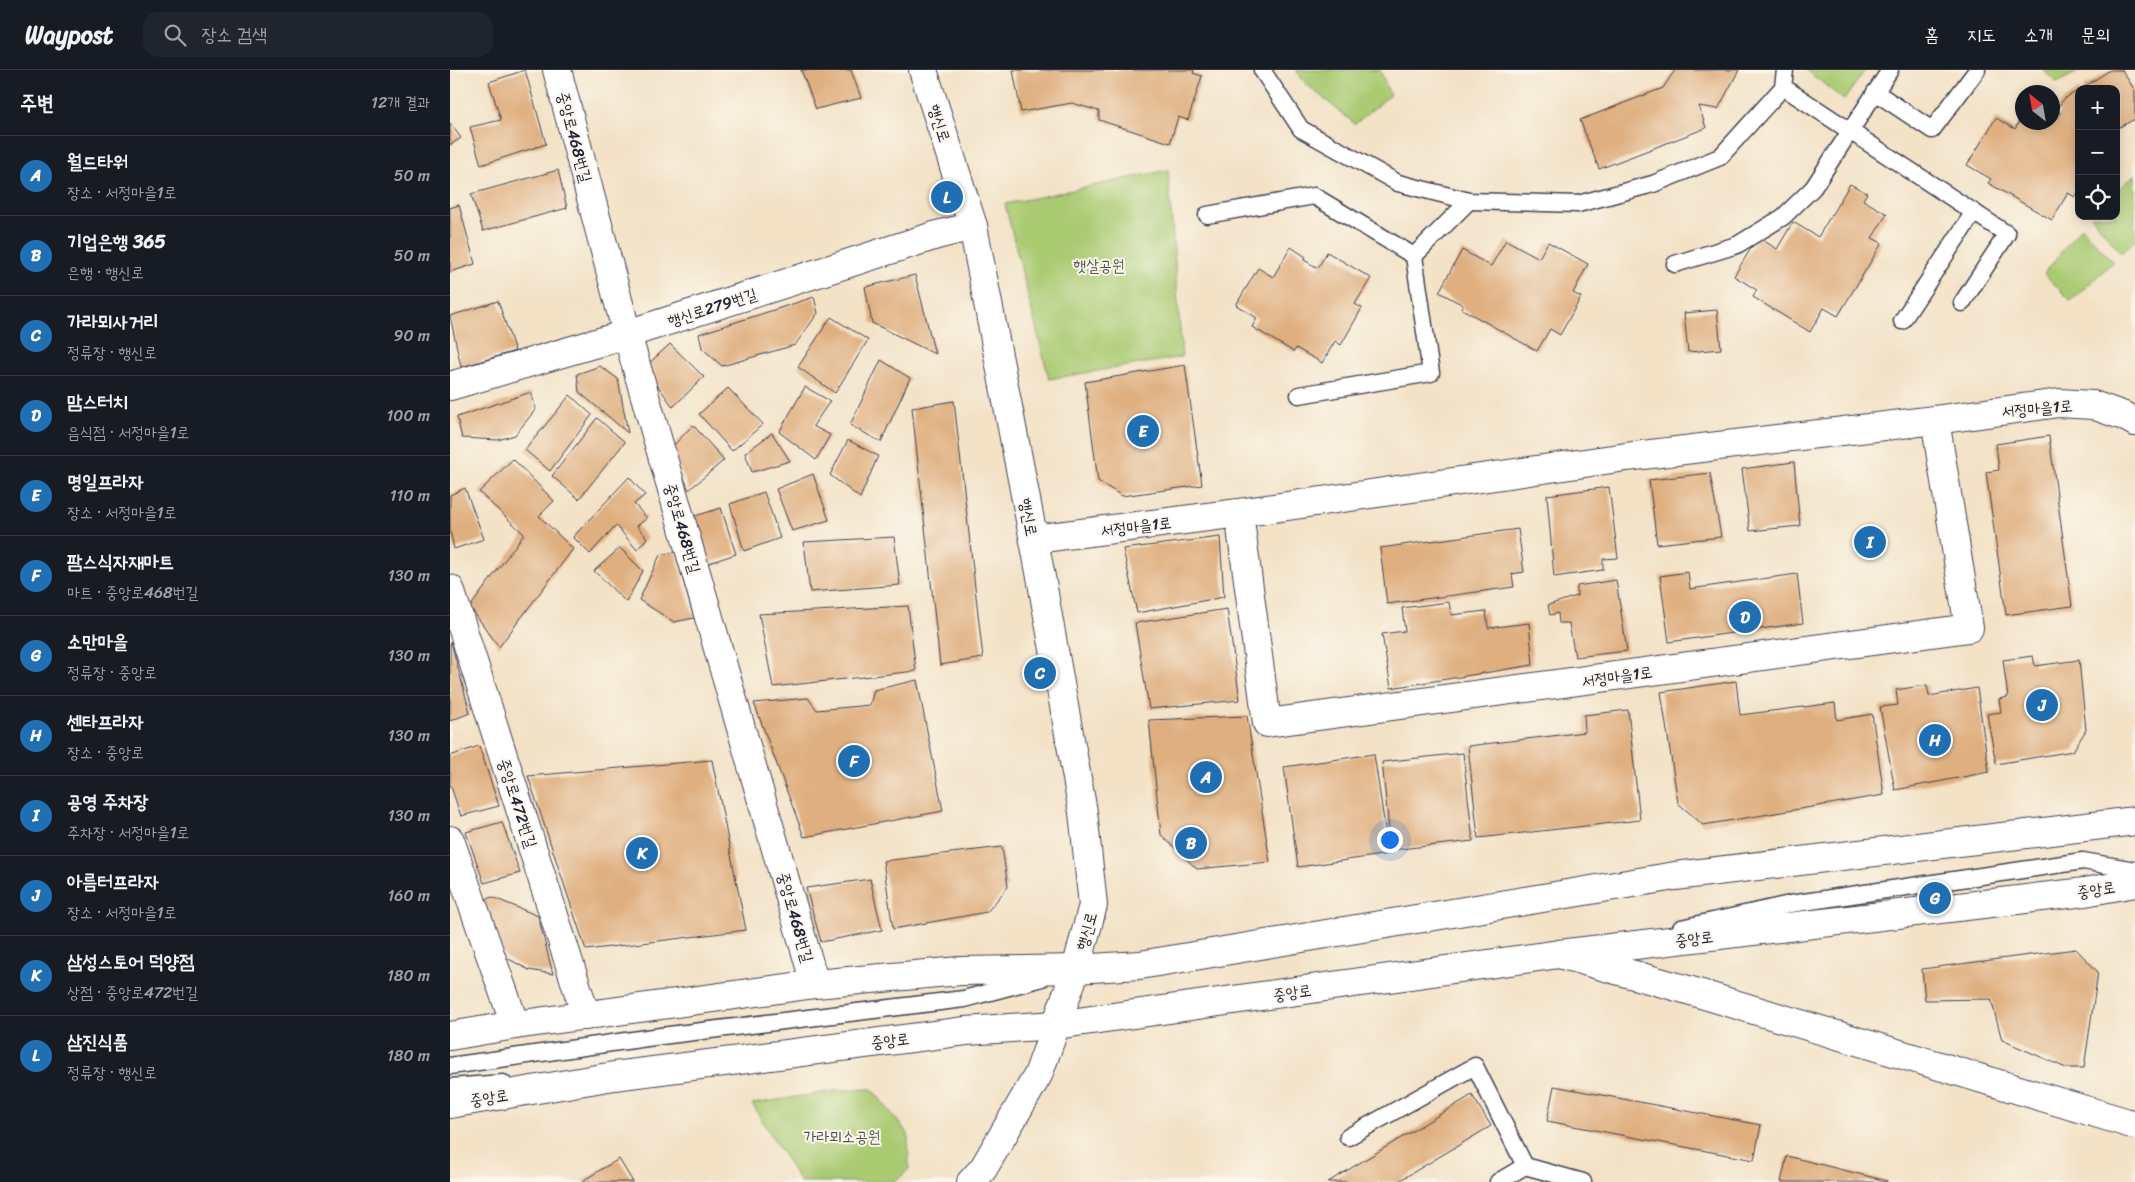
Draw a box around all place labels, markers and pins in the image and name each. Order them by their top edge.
pin: L [931,178,963,216]
pin: E [1127,412,1159,450]
pin: I [1854,523,1886,561]
pin: D [1729,598,1761,636]
pin: C [1024,654,1056,692]
pin: J [2026,686,2058,724]
pin: H [1919,721,1951,759]
pin: F [838,742,870,780]
pin: A [1190,758,1222,796]
pin: B [1175,824,1207,862]
pin: K [626,834,658,872]
pin: G [1919,879,1951,917]

